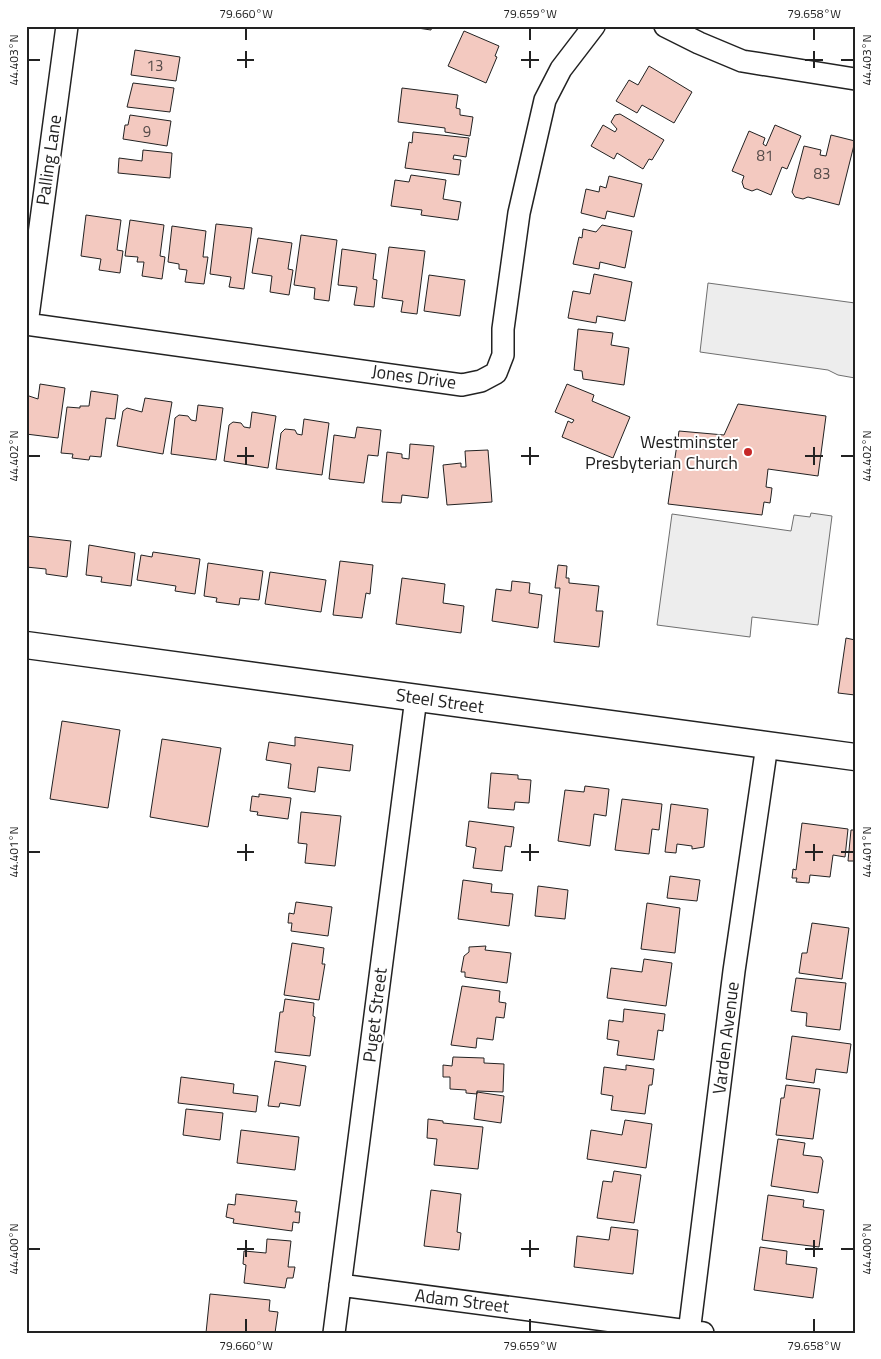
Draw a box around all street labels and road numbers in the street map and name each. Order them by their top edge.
street label: Palling Lane [29,113,68,207]
street label: Jones Drive [370,357,458,396]
street label: Steel Street [394,681,486,720]
street label: Puget Street [355,965,394,1064]
street label: Varden Avenue [705,980,746,1096]
street label: Adam Street [413,1281,511,1320]

